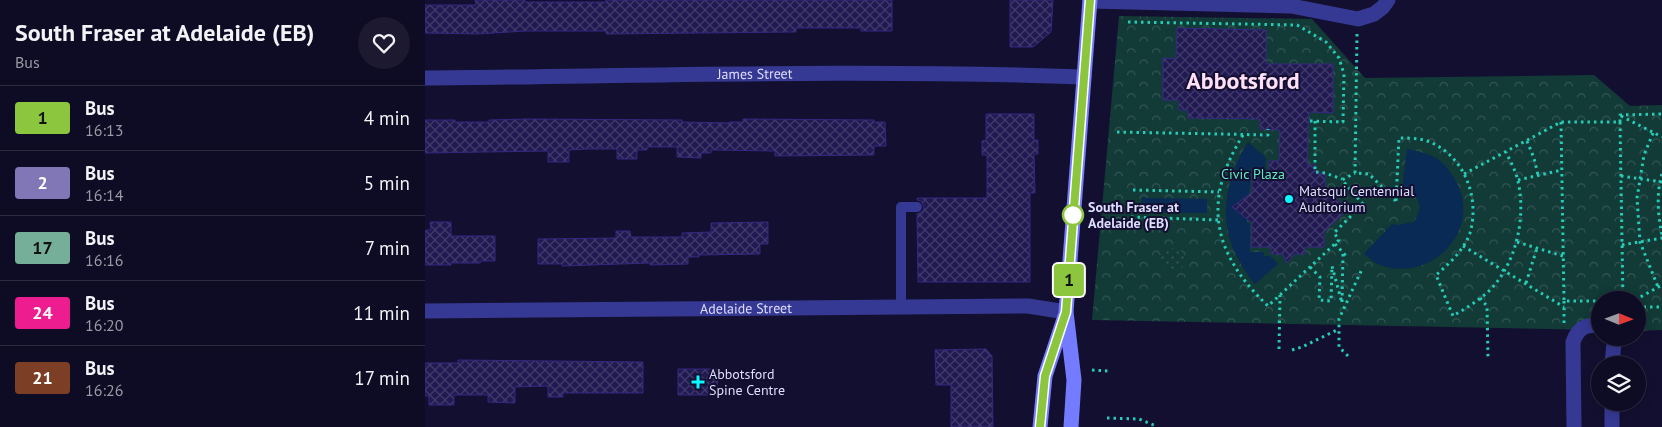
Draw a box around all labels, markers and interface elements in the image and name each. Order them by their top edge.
text: South Fraser at Adelaide (EB) [15,17,314,48]
button: heart [358,17,410,69]
text: Bus [15,52,40,72]
street label: James Street [716,64,793,83]
district label: Abbotsford [1186,65,1300,96]
text: Bus [85,96,114,120]
text: 1 [37,106,48,129]
text: 4 min [364,106,410,130]
text: 16:13 [85,120,123,140]
text: Bus [85,161,114,185]
park label: Civic Plaza [1221,165,1285,183]
text: 2 [37,171,48,194]
text: 5 min [364,171,410,195]
place label: Matsqui Centennial Auditorium [1299,182,1414,216]
text: 16:14 [85,185,123,205]
marker: Matsqui Centennial Auditorium [1283,193,1295,205]
place label: South Fraser at Adelaide (EB) [1088,198,1179,232]
marker: South Fraser at Adelaide (EB) [1062,204,1084,226]
text: Bus [85,226,114,250]
text: 17 [32,236,53,259]
text: 7 min [365,236,410,260]
text: 16:16 [85,250,123,270]
line badge: 1 [1053,264,1085,296]
text: 1 [1064,268,1074,291]
text: Bus [85,291,114,315]
north arrow [1591,291,1646,346]
map controls [1591,291,1646,411]
street label: Adelaide Street [700,299,792,318]
text: 24 [32,301,53,324]
text: 11 min [353,301,410,325]
text: 16:20 [85,315,123,335]
text: Bus [85,356,114,380]
button: layers [1591,356,1646,411]
place label: Abbotsford Spine Centre [709,365,785,399]
text: 21 [32,366,53,389]
text: 17 min [354,366,410,390]
marker: Abbotsford Spine Centre [691,375,705,389]
text: 16:26 [85,380,123,400]

